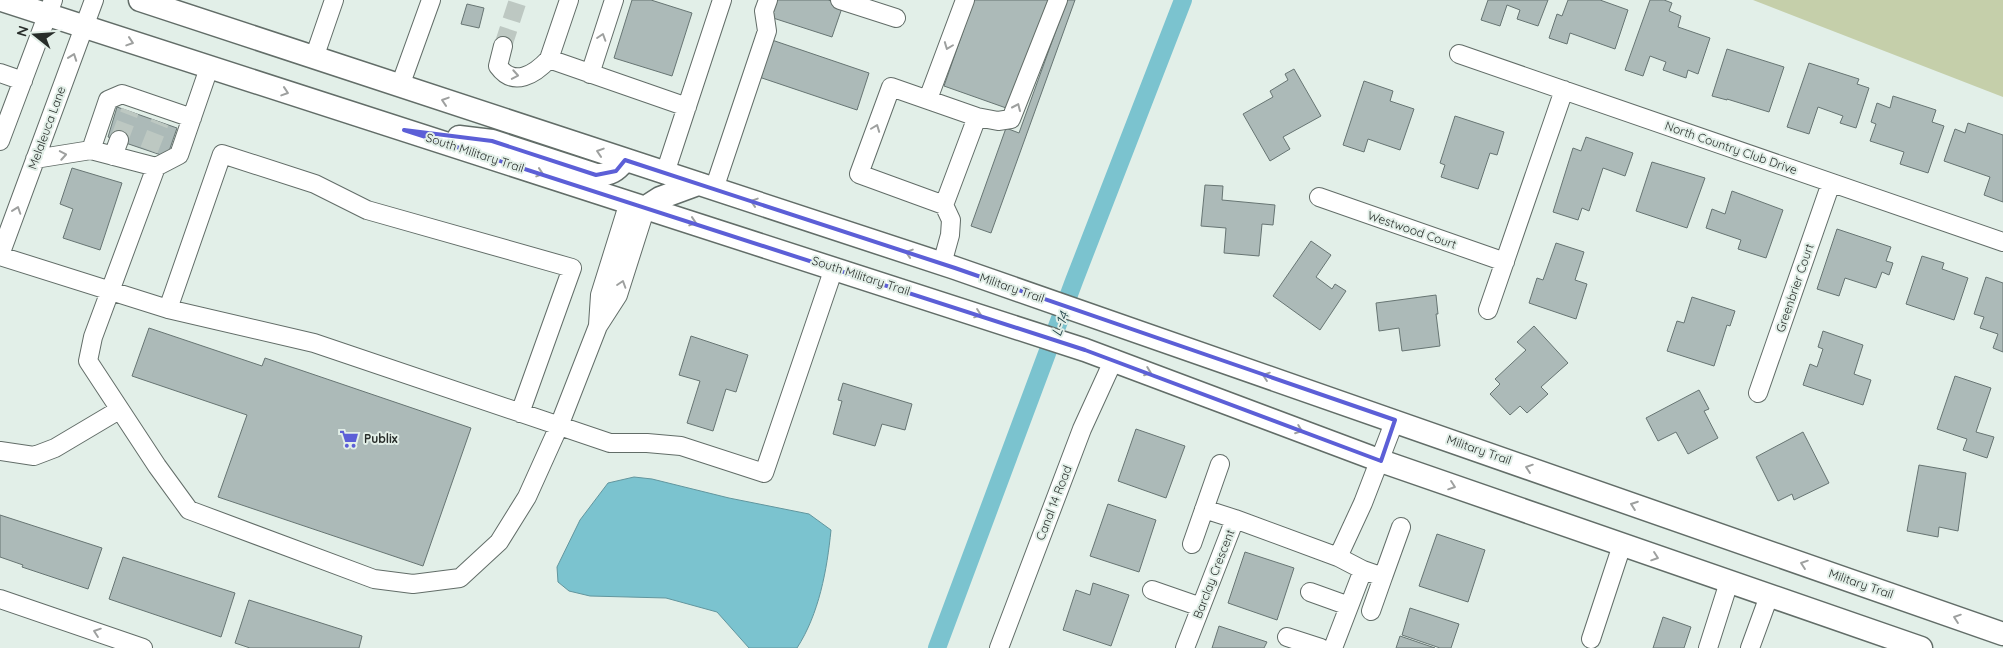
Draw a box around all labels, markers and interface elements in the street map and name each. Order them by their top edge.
north arrow [10,10,60,60]
text: N [12,24,33,39]
one-way arrow [597,33,607,41]
one-way arrow [126,37,134,47]
one-way arrow [943,41,953,49]
one-way arrow [67,53,77,62]
one-way arrow [510,70,519,80]
street label: Melaleuca Lane [25,84,69,171]
one-way arrow [280,86,289,96]
one-way arrow [442,97,450,107]
one-way arrow [1011,103,1021,112]
street label: North Country Club Drive [1663,118,1800,177]
one-way arrow [870,124,880,133]
street label: South Military Trail [424,130,526,175]
one-way arrow [596,147,604,157]
one-way arrow [58,150,67,160]
one-way arrow [535,168,543,178]
one-way arrow [750,198,759,208]
one-way arrow [11,206,21,215]
street label: Westwood Court [1366,207,1459,252]
one-way arrow [688,216,697,226]
street label: Greenbrier Court [1772,241,1817,334]
one-way arrow [905,248,913,258]
street label: South Military Trail [810,253,912,298]
street label: Military Trail [978,269,1047,306]
one-way arrow [616,280,626,288]
one-way arrow [974,308,982,318]
water label: L-14 [1047,309,1073,339]
one-way arrow [1143,366,1151,376]
one-way arrow [1262,372,1271,382]
one-way arrow [1295,424,1303,434]
supermarket icon: Publix [338,428,360,450]
place label: Publix [364,431,398,446]
street label: Military Trail [1445,431,1514,468]
street label: Canal 14 Road [1032,463,1075,542]
one-way arrow [1525,464,1533,474]
one-way arrow [1447,480,1456,490]
one-way arrow [1630,501,1638,511]
street label: Barclay Crescent [1190,527,1237,621]
one-way arrow [1650,551,1659,561]
one-way arrow [1800,560,1808,570]
street label: Military Trail [1827,565,1896,602]
one-way arrow [1953,614,1962,624]
one-way arrow [93,628,101,638]

